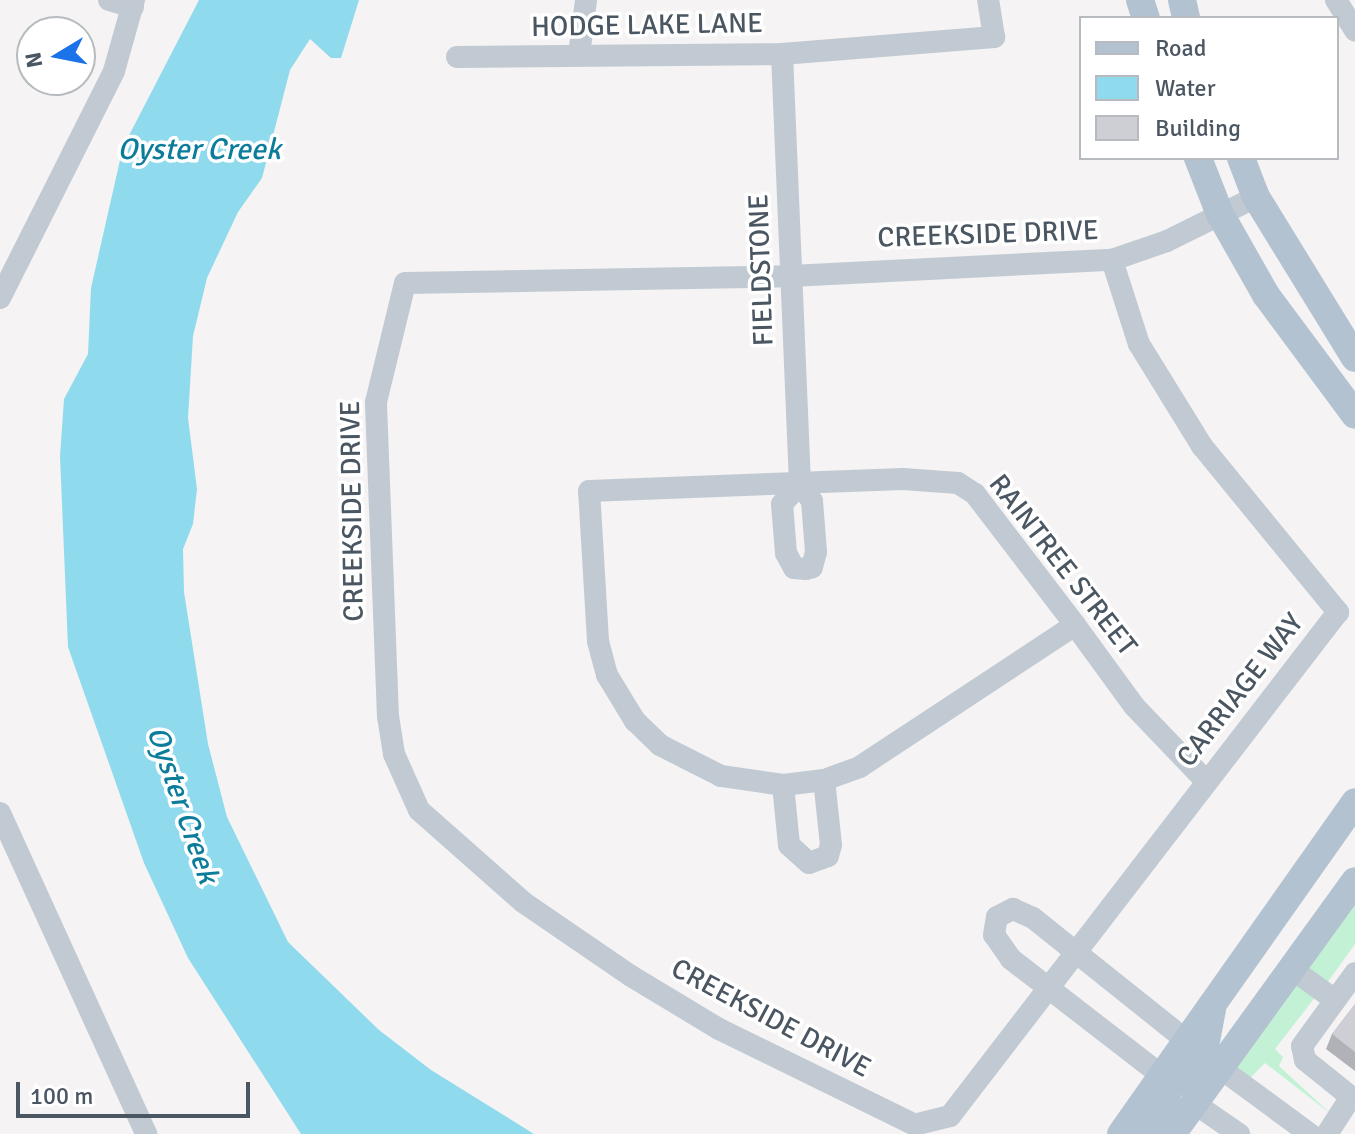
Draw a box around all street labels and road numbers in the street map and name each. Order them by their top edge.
street label: HODGE LAKE LANE [531,6,763,44]
street label: FIELDSTONE [742,193,780,347]
street label: CREEKSIDE DRIVE [877,213,1099,255]
street label: CREEKSIDE DRIVE [333,400,371,622]
street label: RAINTREE STREET [982,468,1144,662]
street label: CARRIAGE WAY [1170,607,1310,773]
street label: CREEKSIDE DRIVE [665,951,877,1085]

